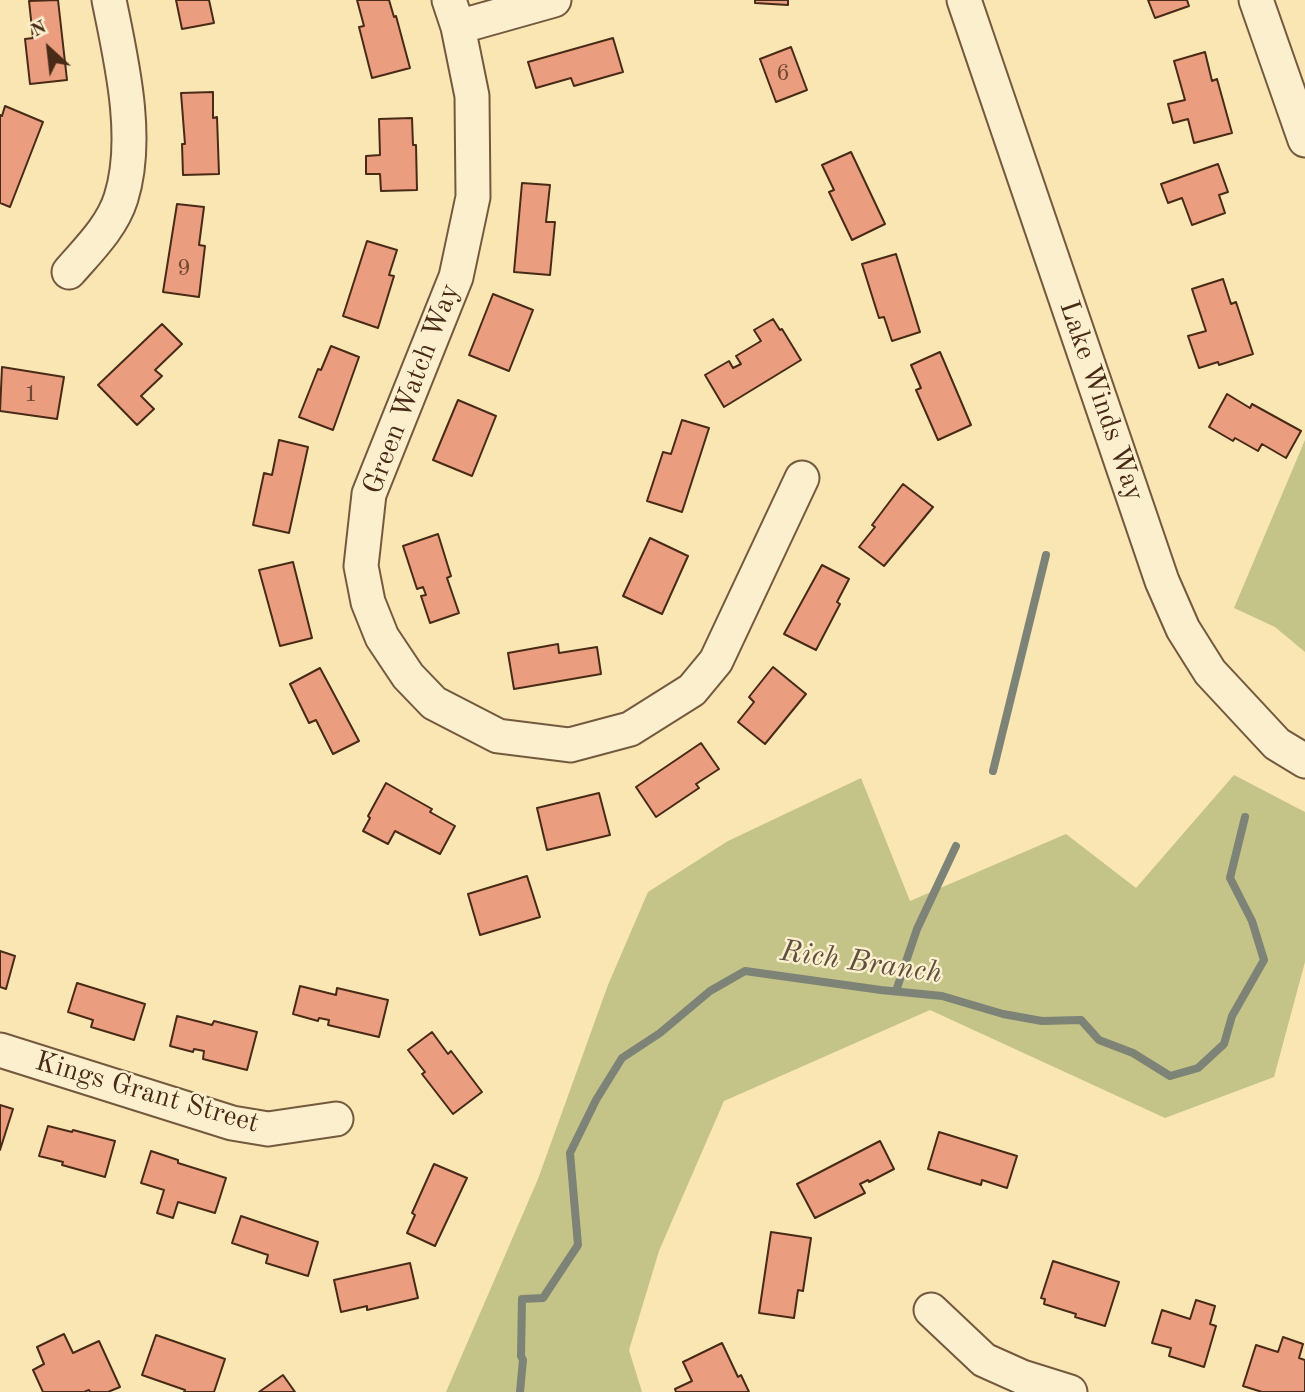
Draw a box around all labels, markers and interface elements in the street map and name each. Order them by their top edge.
north arrow [14,14,84,84]
text: N [28,18,50,42]
house number: 6 [776,60,790,88]
house number: 9 [177,255,191,283]
street label: Green Watch Way [356,279,468,499]
street label: Lake Winds Way [1051,296,1151,506]
house number: 1 [24,381,38,409]
water label: Rich Branch [778,934,944,992]
street label: Kings Grant Street [31,1045,263,1141]

